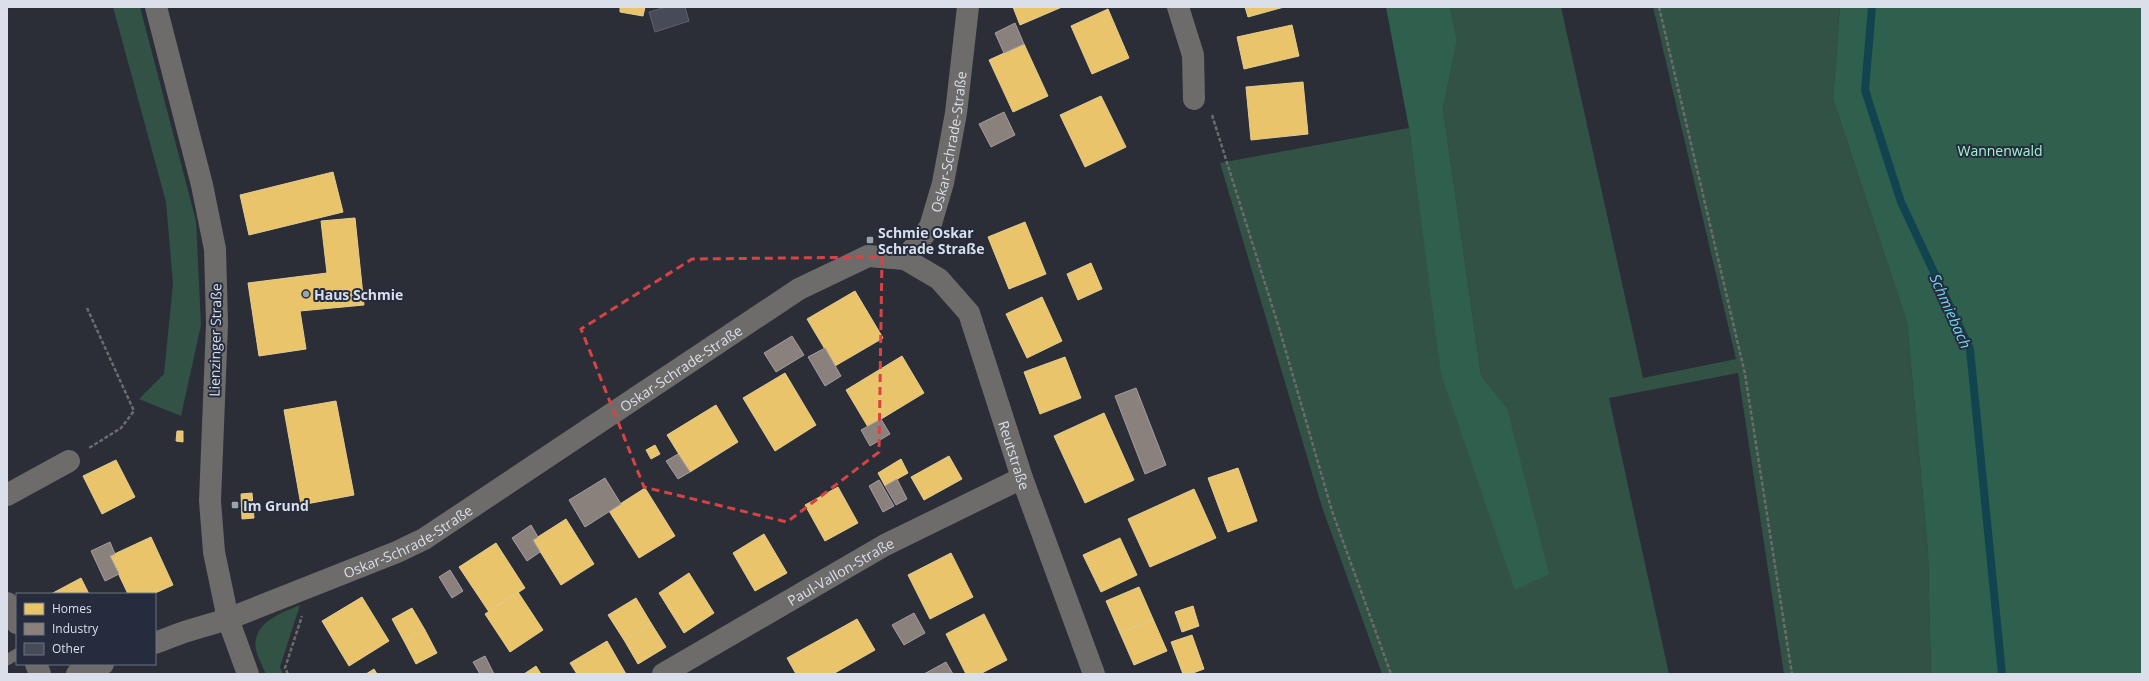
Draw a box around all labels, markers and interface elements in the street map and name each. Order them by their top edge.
street label: Oskar-Schrade-Straße [925,70,970,215]
park label: Wannenwald [1957,141,2043,160]
place label: Schmie Oskar Schrade Straße [878,223,985,258]
marker: Schmie Oskar Schrade Straße [865,235,875,245]
water label: Schmiebach [1926,270,1976,352]
street label: Lienzinger Straße [205,283,225,397]
place label: Haus Schmie [314,285,403,304]
marker: Haus Schmie [301,289,311,299]
street label: Oskar-Schrade-Straße [616,320,746,416]
street label: Reutstraße [995,418,1035,493]
place label: Im Grund [243,496,309,515]
marker: Im Grund [230,500,240,510]
street label: Oskar-Schrade-Straße [340,500,476,582]
street label: Paul-Vallon-Straße [783,533,897,609]
legend [16,593,156,665]
text: Homes [52,600,92,617]
text: Industry [52,620,99,637]
text: Other [52,640,85,657]

